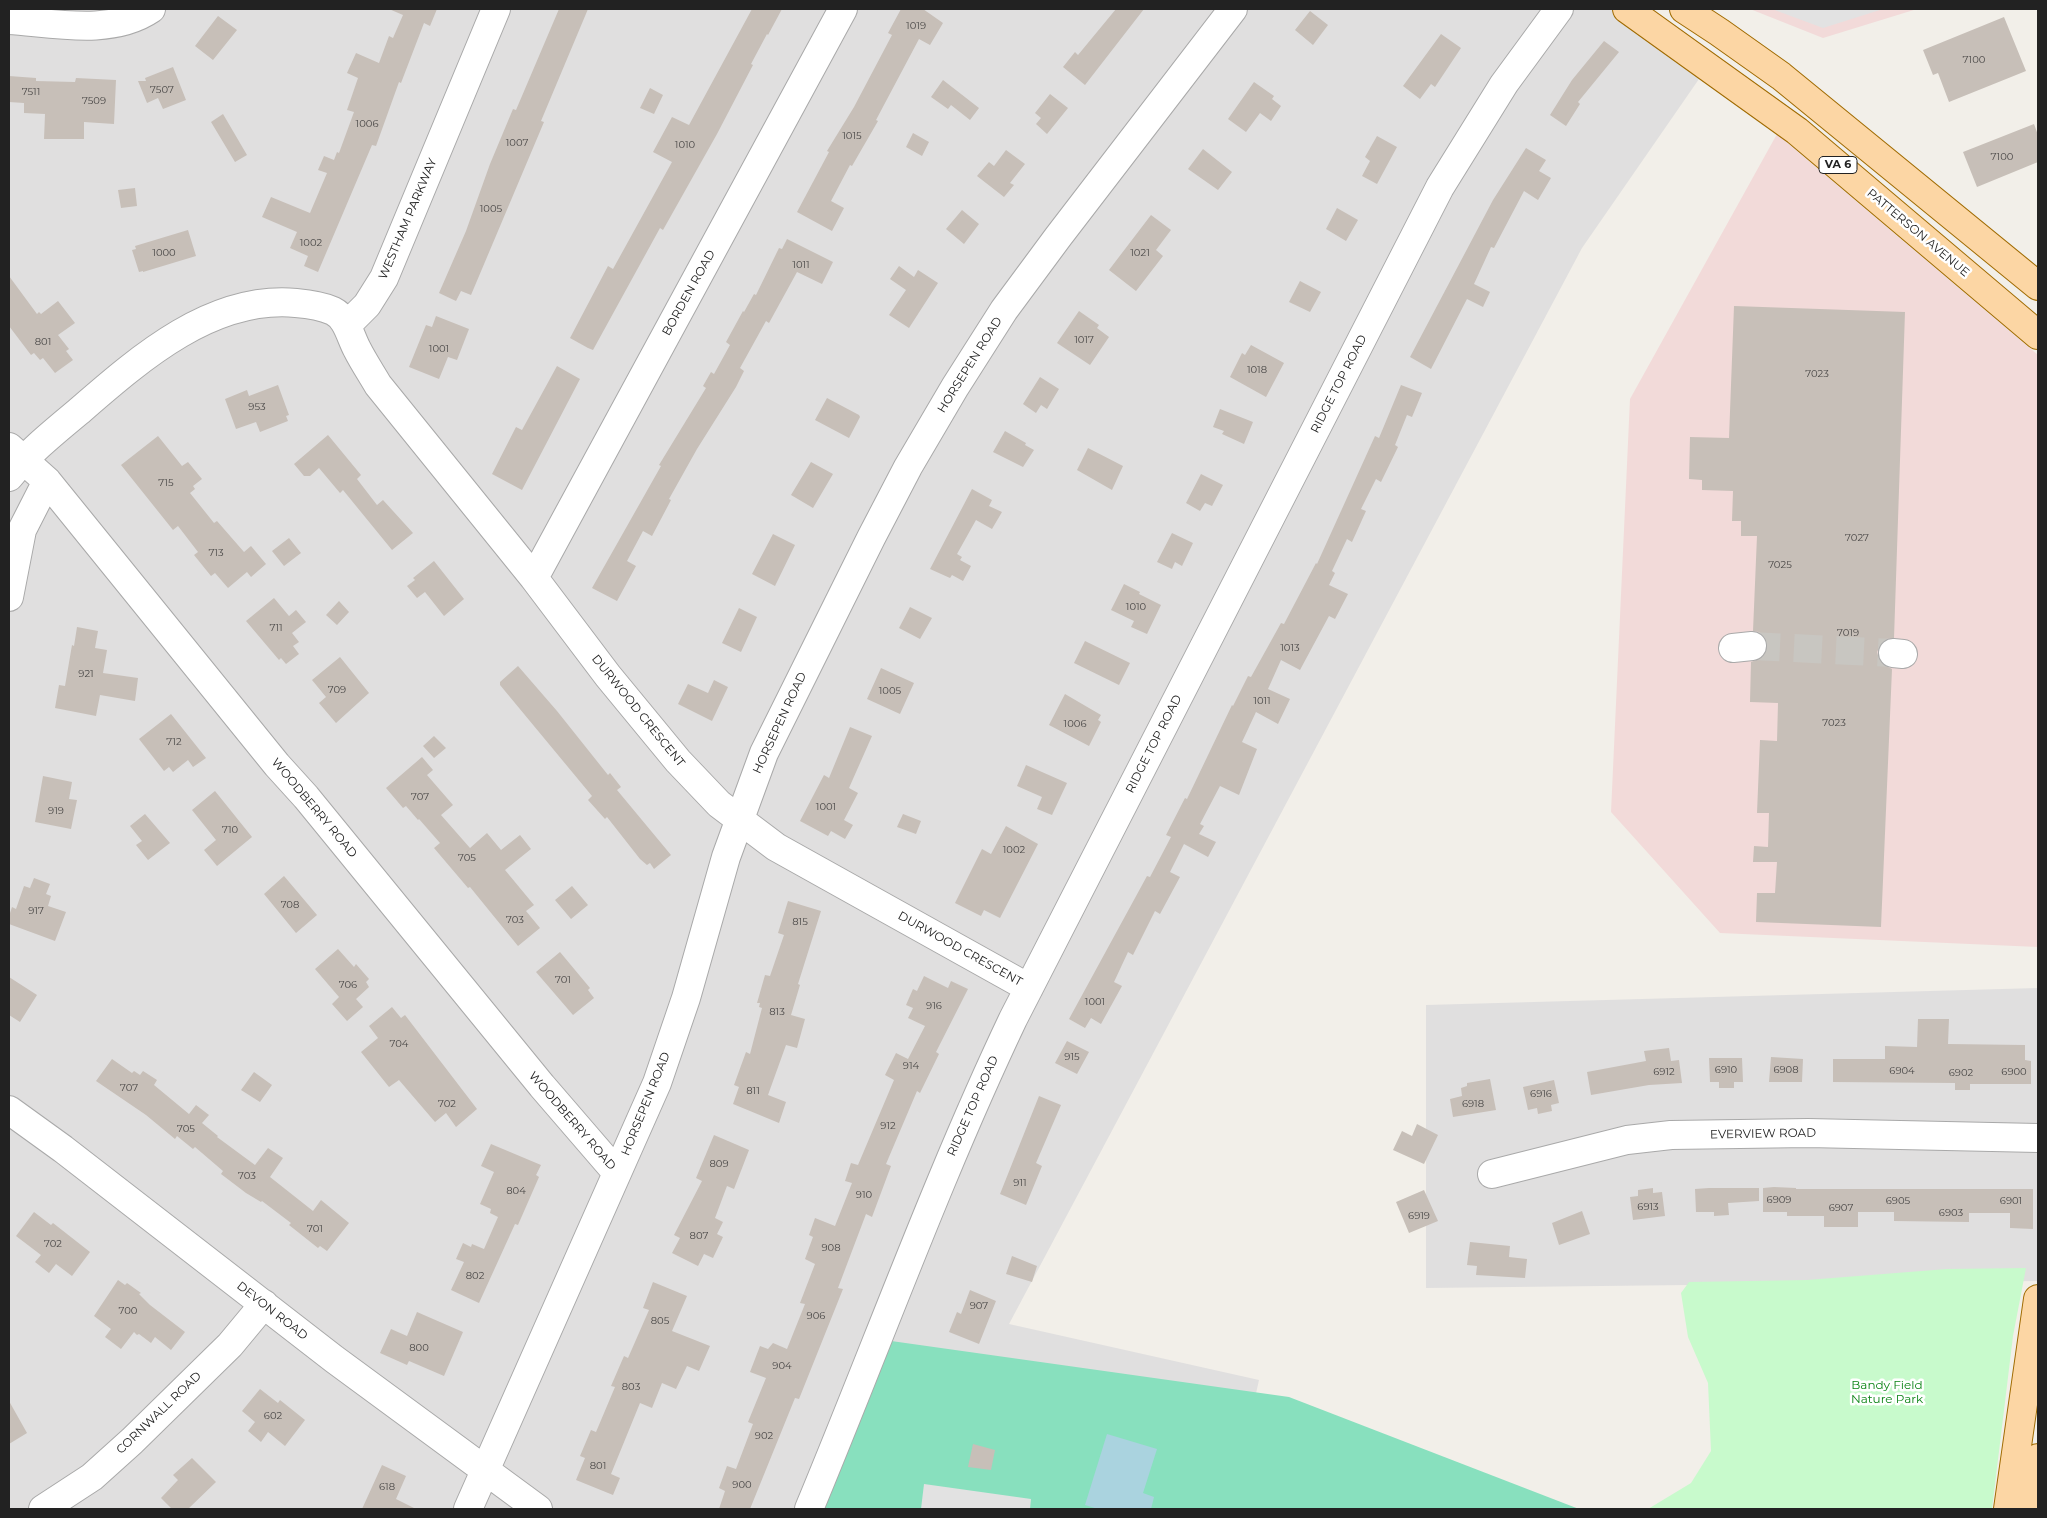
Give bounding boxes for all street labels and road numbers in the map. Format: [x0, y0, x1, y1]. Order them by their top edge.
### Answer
street label: WESTHAM PARKWAY [376, 156, 440, 282]
road number: VA 6 [1819, 156, 1857, 174]
street label: PATTERSON AVENUE [1864, 186, 1972, 280]
street label: BORDEN ROAD [659, 248, 719, 338]
street label: HORSEPEN ROAD [935, 314, 1005, 416]
street label: RIDGE TOP ROAD [1308, 332, 1370, 436]
street label: DURWOOD CRESCENT [588, 652, 688, 770]
street label: HORSEPEN ROAD [750, 670, 810, 776]
street label: RIDGE TOP ROAD [1123, 692, 1185, 796]
street label: WOODBERRY ROAD [268, 755, 360, 861]
street label: DURWOOD CRESCENT [895, 909, 1025, 989]
street label: HORSEPEN ROAD [619, 1050, 673, 1158]
street label: RIDGE TOP ROAD [944, 1054, 1002, 1158]
street label: WOODBERRY ROAD [525, 1069, 619, 1173]
street label: EVERVIEW ROAD [1710, 1126, 1816, 1142]
street label: DEVON ROAD [234, 1279, 310, 1343]
street label: CORNWALL ROAD [114, 1369, 204, 1457]

